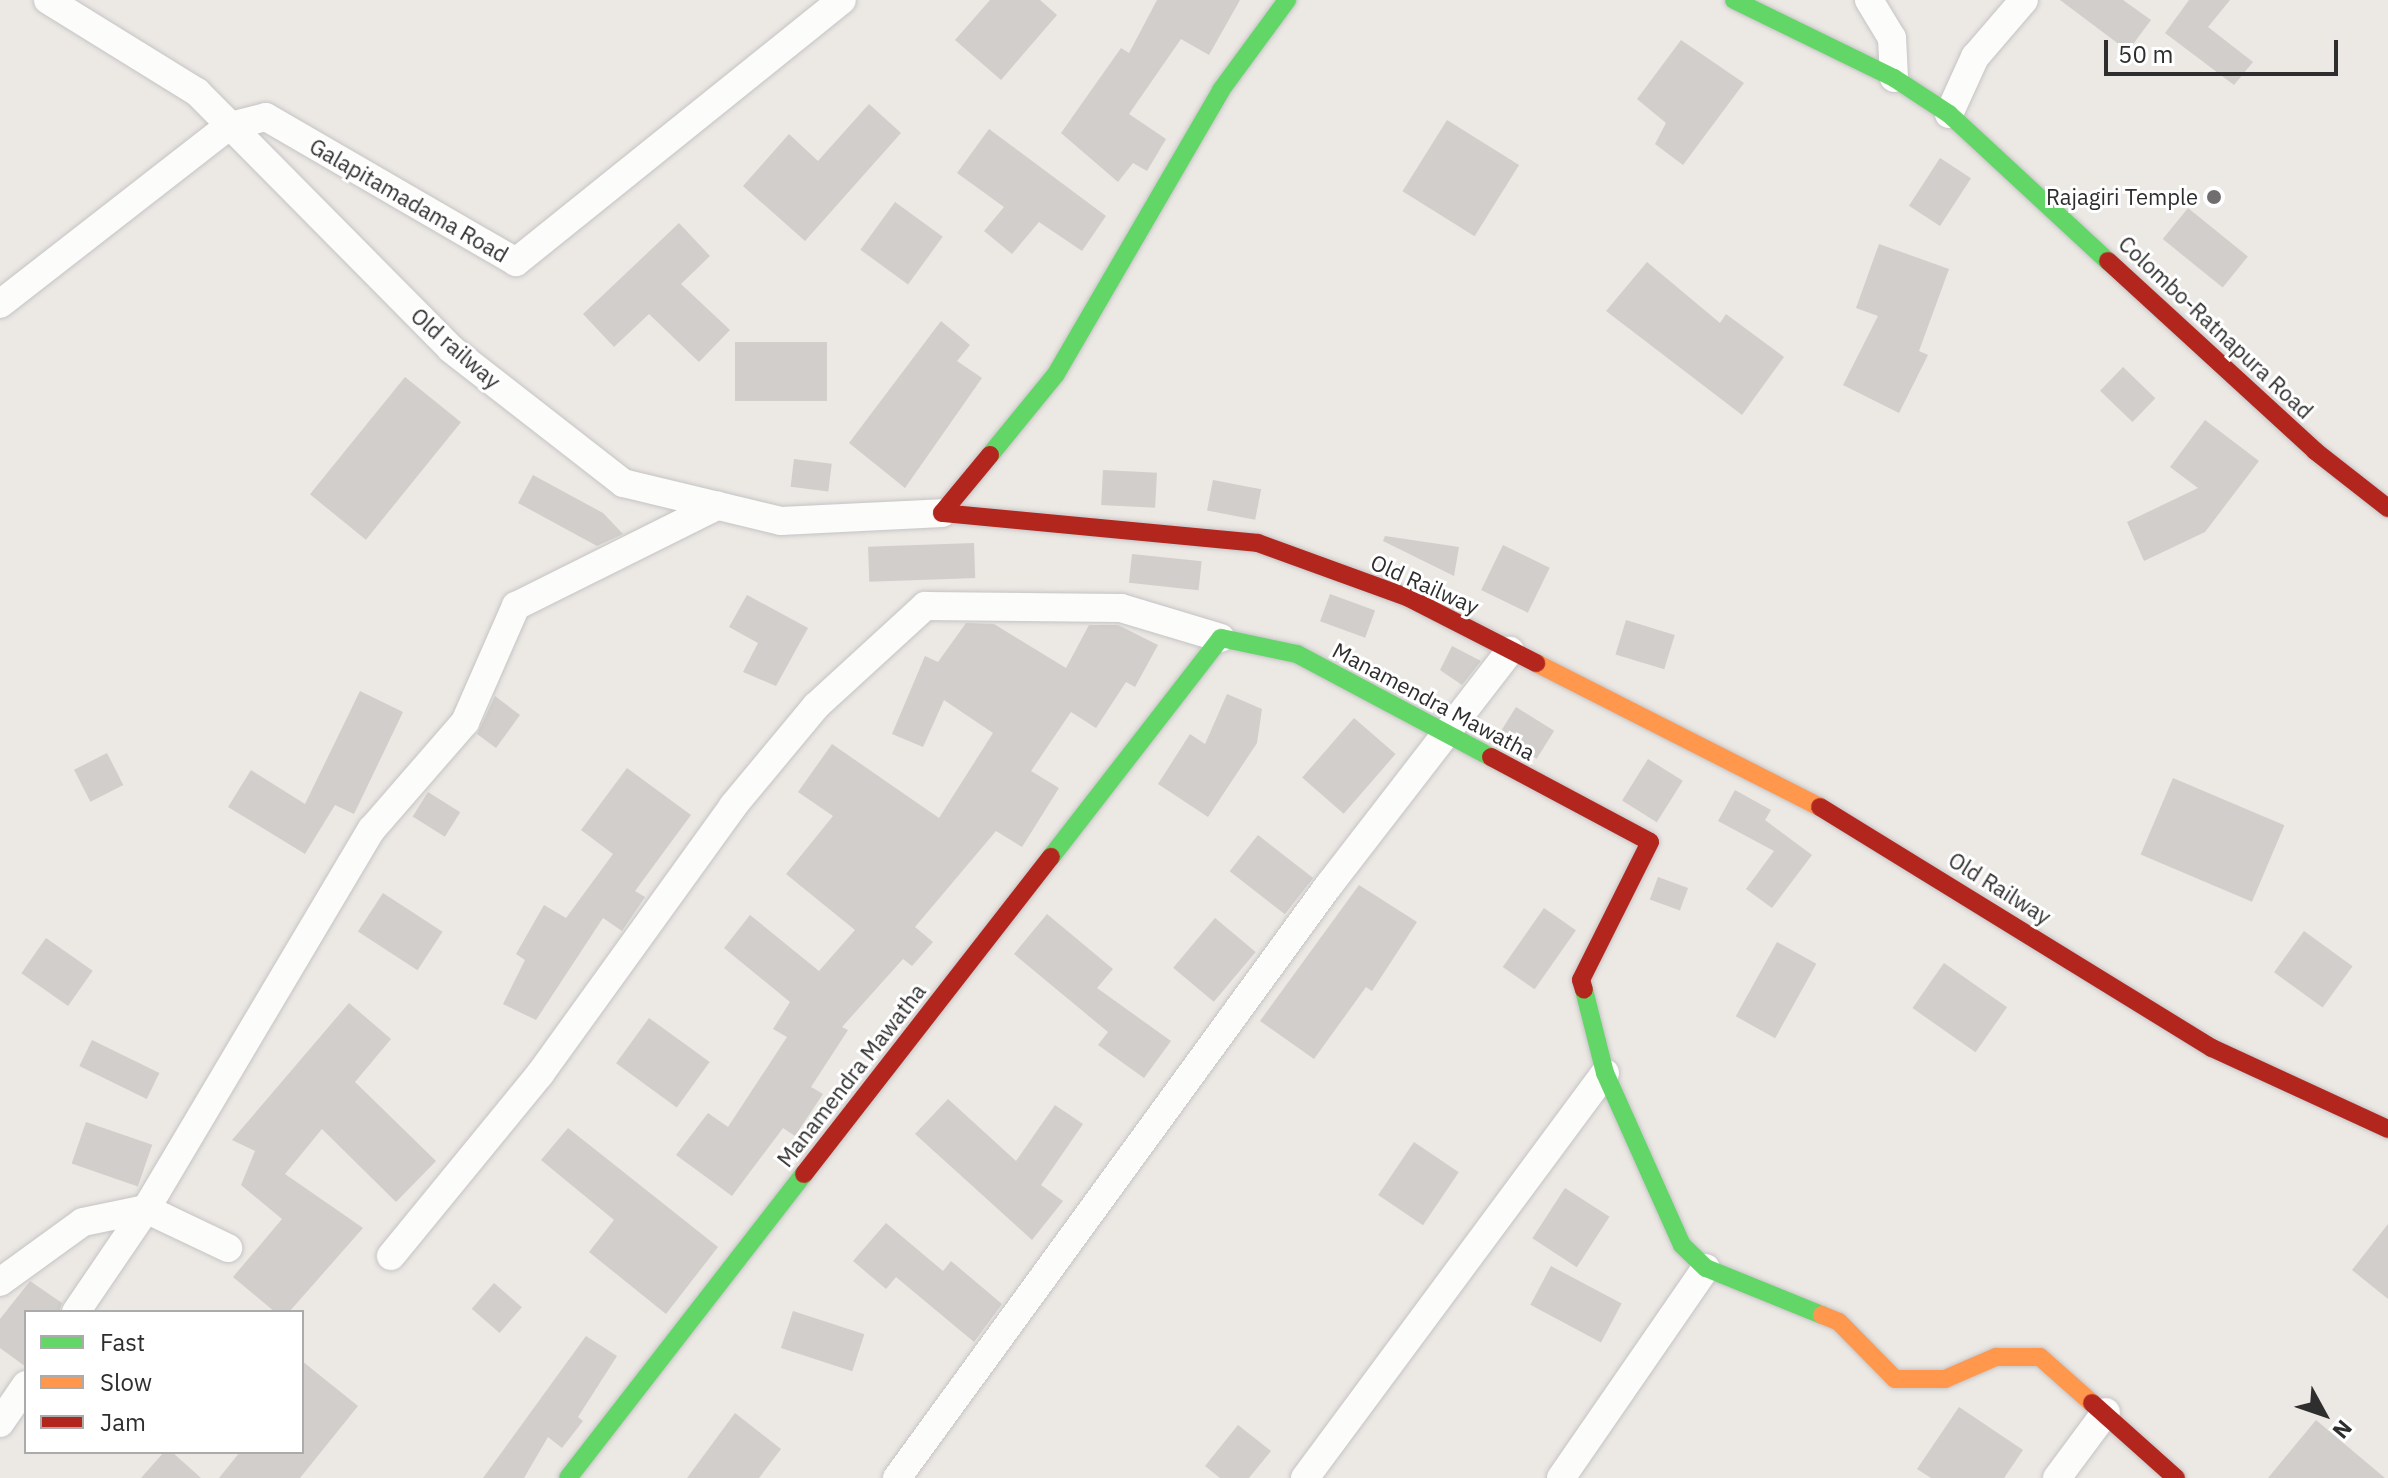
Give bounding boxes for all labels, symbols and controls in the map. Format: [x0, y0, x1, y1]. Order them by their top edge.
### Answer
scale bar [2108, 24, 2342, 74]
text: 50 m [2118, 38, 2173, 70]
street label: Galapitamadama Road [305, 132, 513, 268]
place label: Rajagiri Temple [2046, 184, 2198, 210]
marker: Rajagiri Temple [2205, 188, 2223, 206]
street label: Colombo-Ratnapura Road [2113, 230, 2319, 424]
street label: Old railway [406, 302, 506, 394]
street label: Old Railway [1367, 548, 1483, 620]
street label: Manamendra Mawatha [1328, 636, 1540, 766]
street label: Old Railway [1944, 846, 2056, 930]
street label: Manamendra Mawatha [771, 978, 931, 1172]
legend [24, 1310, 304, 1454]
text: Fast [100, 1326, 145, 1358]
text: Slow [100, 1366, 152, 1398]
north arrow [2284, 1374, 2364, 1454]
text: Jam [100, 1406, 146, 1438]
text: N [2327, 1414, 2359, 1445]

